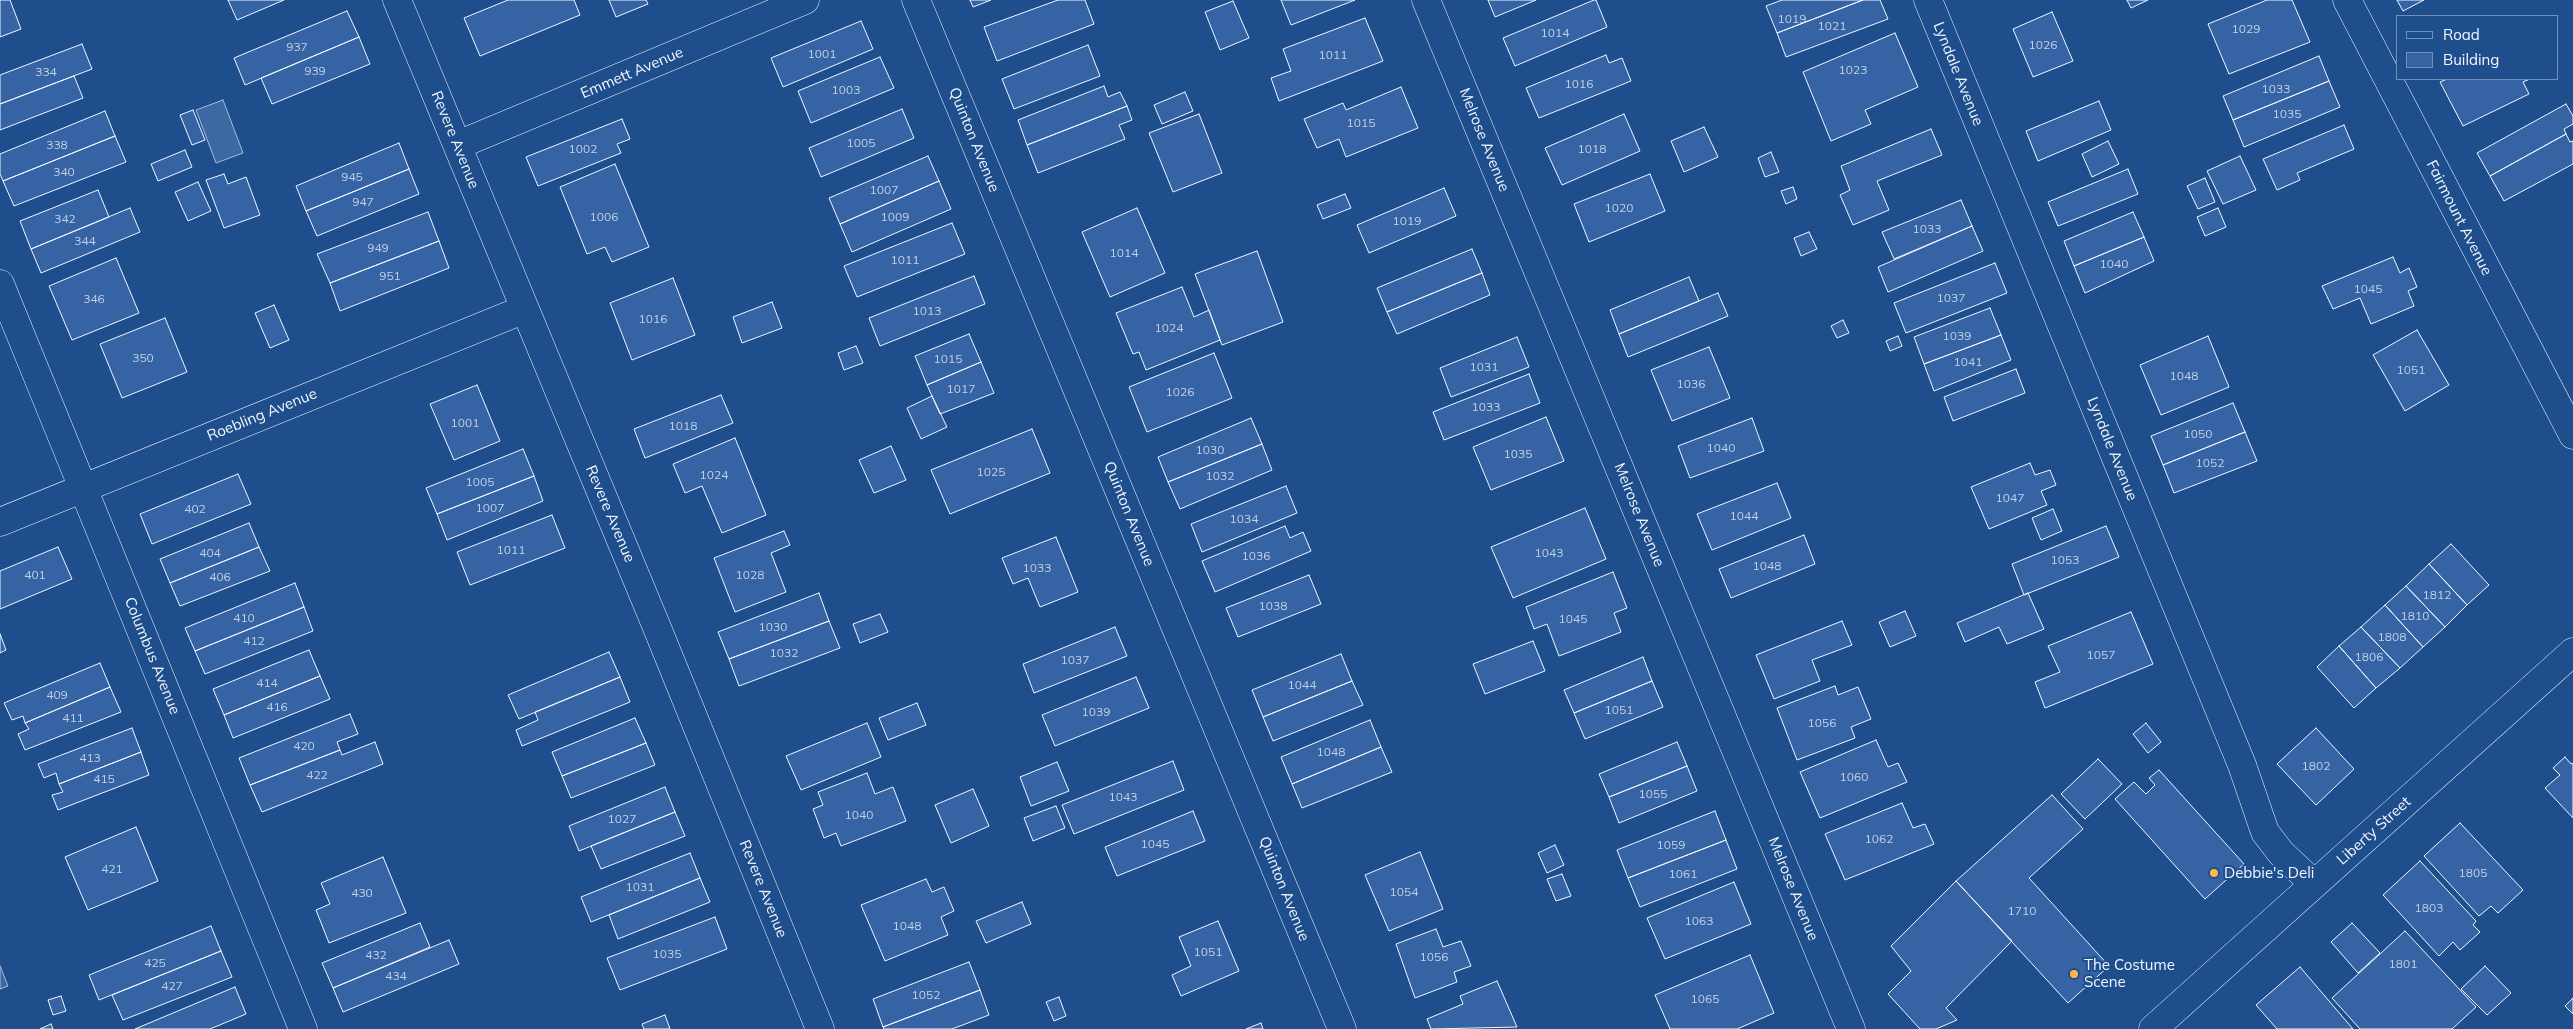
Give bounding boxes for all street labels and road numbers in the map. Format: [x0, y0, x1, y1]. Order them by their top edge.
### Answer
street label: Lyndale Avenue [1929, 20, 1987, 128]
street label: Emmett Avenue [578, 43, 686, 103]
street label: Quinton Avenue [945, 85, 1003, 195]
street label: Melrose Avenue [1455, 86, 1513, 194]
street label: Revere Avenue [427, 88, 483, 192]
street label: Fairmount Avenue [2422, 157, 2496, 279]
street label: Roebling Avenue [204, 385, 320, 445]
street label: Lyndale Avenue [2083, 395, 2141, 503]
street label: Quinton Avenue [1100, 459, 1158, 569]
street label: Melrose Avenue [1610, 461, 1668, 569]
street label: Revere Avenue [581, 463, 639, 565]
street label: Columbus Avenue [120, 595, 184, 717]
street label: Liberty Street [2333, 793, 2415, 869]
street label: Quinton Avenue [1255, 834, 1313, 944]
street label: Melrose Avenue [1764, 835, 1822, 943]
street label: Revere Avenue [735, 837, 791, 941]

